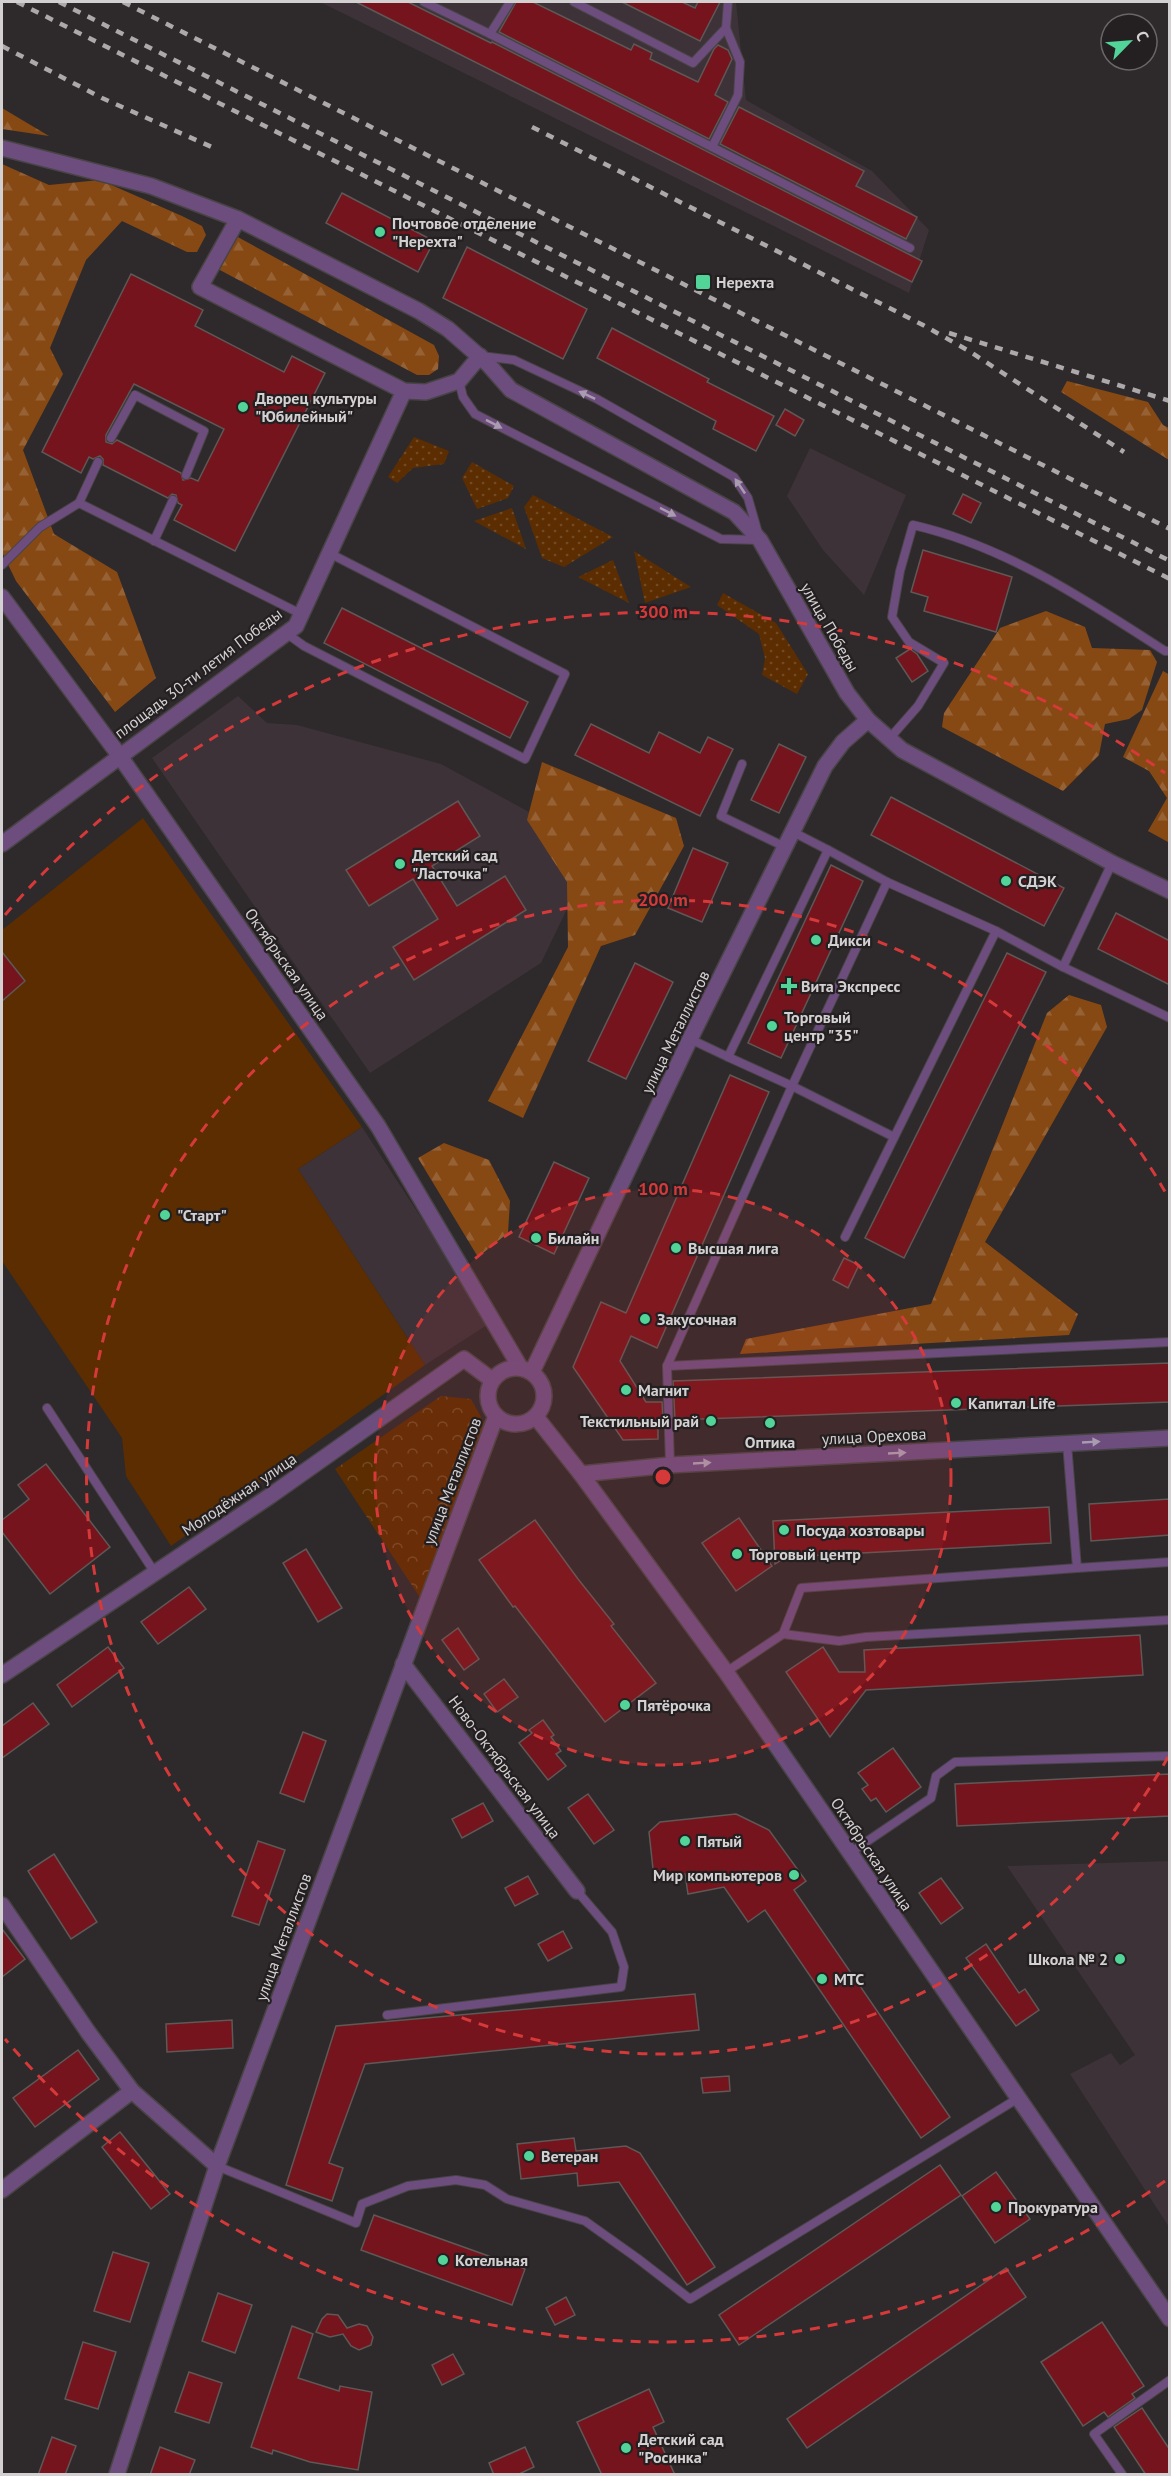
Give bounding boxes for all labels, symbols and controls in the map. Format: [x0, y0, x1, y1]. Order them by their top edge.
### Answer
north arrow [1099, 12, 1159, 72]
text: С [1132, 27, 1154, 44]
place label: Почтовое отделение "Нерехта" [392, 213, 536, 251]
marker: Почтовое отделение "Нерехта" [373, 225, 387, 239]
place label: Нерехта [716, 272, 774, 292]
marker: Нерехта [694, 273, 712, 291]
place label: Дворец культуры "Юбилейный" [255, 388, 377, 426]
one-way arrow [579, 390, 596, 399]
marker: Дворец культуры "Юбилейный" [236, 400, 250, 414]
one-way arrow [485, 418, 503, 428]
one-way arrow [734, 478, 746, 494]
one-way arrow [659, 506, 677, 516]
street label: улица Победы [796, 579, 864, 675]
text: 300 m [638, 600, 688, 623]
street label: площадь 30-ти летия Победы [110, 603, 286, 743]
place label: Детский сад "Ласточка" [412, 845, 498, 883]
marker: Детский сад "Ласточка" [393, 857, 407, 871]
place label: СДЭК [1018, 871, 1057, 891]
marker: СДЭК [999, 874, 1013, 888]
text: 200 m [638, 888, 688, 911]
street label: Октябрьская улица [241, 904, 333, 1024]
place label: Дикси [828, 930, 871, 950]
marker: Дикси [809, 933, 823, 947]
street label: улица Металлистов [637, 967, 713, 1097]
place label: Вита Экспресс [801, 976, 900, 996]
marker: Вита Экспресс [782, 979, 796, 993]
place label: Торговый центр "35" [784, 1007, 859, 1045]
marker: Торговый центр "35" [765, 1019, 779, 1033]
text: 100 m [638, 1177, 688, 1200]
place label: "Старт" [177, 1205, 227, 1225]
marker: "Старт" [158, 1208, 172, 1222]
place label: Билайн [548, 1228, 599, 1248]
marker: Билайн [529, 1231, 543, 1245]
place label: Высшая лига [688, 1238, 779, 1258]
marker: Высшая лига [669, 1241, 683, 1255]
place label: Закусочная [657, 1309, 736, 1329]
marker: Закусочная [638, 1312, 652, 1326]
place label: Магнит [638, 1380, 689, 1400]
marker: Магнит [619, 1383, 633, 1397]
place label: Капитал Life [968, 1393, 1056, 1413]
marker: Капитал Life [949, 1396, 963, 1410]
place label: Текстильный рай [580, 1411, 699, 1431]
marker: Текстильный рай [704, 1414, 718, 1428]
street label: улица Металлистов [419, 1415, 485, 1547]
marker: Оптика [763, 1416, 777, 1430]
street label: улица Орехова [821, 1423, 927, 1449]
place label: Оптика [745, 1432, 795, 1452]
one-way arrow [1082, 1437, 1101, 1447]
street label: Молодёжная улица [178, 1448, 300, 1540]
one-way arrow [887, 1448, 906, 1457]
one-way arrow [692, 1459, 711, 1468]
centre of rings [653, 1467, 673, 1487]
place label: Посуда хозтовары [796, 1520, 925, 1540]
marker: Посуда хозтовары [777, 1523, 791, 1537]
place label: Торговый центр [749, 1544, 861, 1564]
marker: Торговый центр [730, 1547, 744, 1561]
street label: Ново-Октябрьская улица [445, 1691, 565, 1843]
place label: Пятёрочка [637, 1695, 711, 1715]
marker: Пятёрочка [618, 1698, 632, 1712]
street label: Октябрьская улица [827, 1794, 917, 1914]
place label: Пятый [697, 1831, 742, 1851]
marker: Пятый [678, 1834, 692, 1848]
place label: Мир компьютеров [653, 1865, 782, 1885]
marker: Мир компьютеров [787, 1868, 801, 1882]
street label: улица Металлистов [251, 1870, 315, 2004]
place label: Школа № 2 [1028, 1949, 1108, 1969]
marker: Школа № 2 [1113, 1952, 1127, 1966]
place label: МТС [834, 1969, 864, 1989]
marker: МТС [815, 1972, 829, 1986]
place label: Ветеран [541, 2146, 598, 2166]
marker: Ветеран [522, 2149, 536, 2163]
place label: Прокуратура [1008, 2197, 1098, 2217]
marker: Прокуратура [989, 2200, 1003, 2214]
place label: Котельная [455, 2250, 528, 2270]
marker: Котельная [436, 2253, 450, 2267]
place label: Детский сад "Росинка" [638, 2429, 724, 2467]
marker: Детский сад "Росинка" [619, 2441, 633, 2455]

